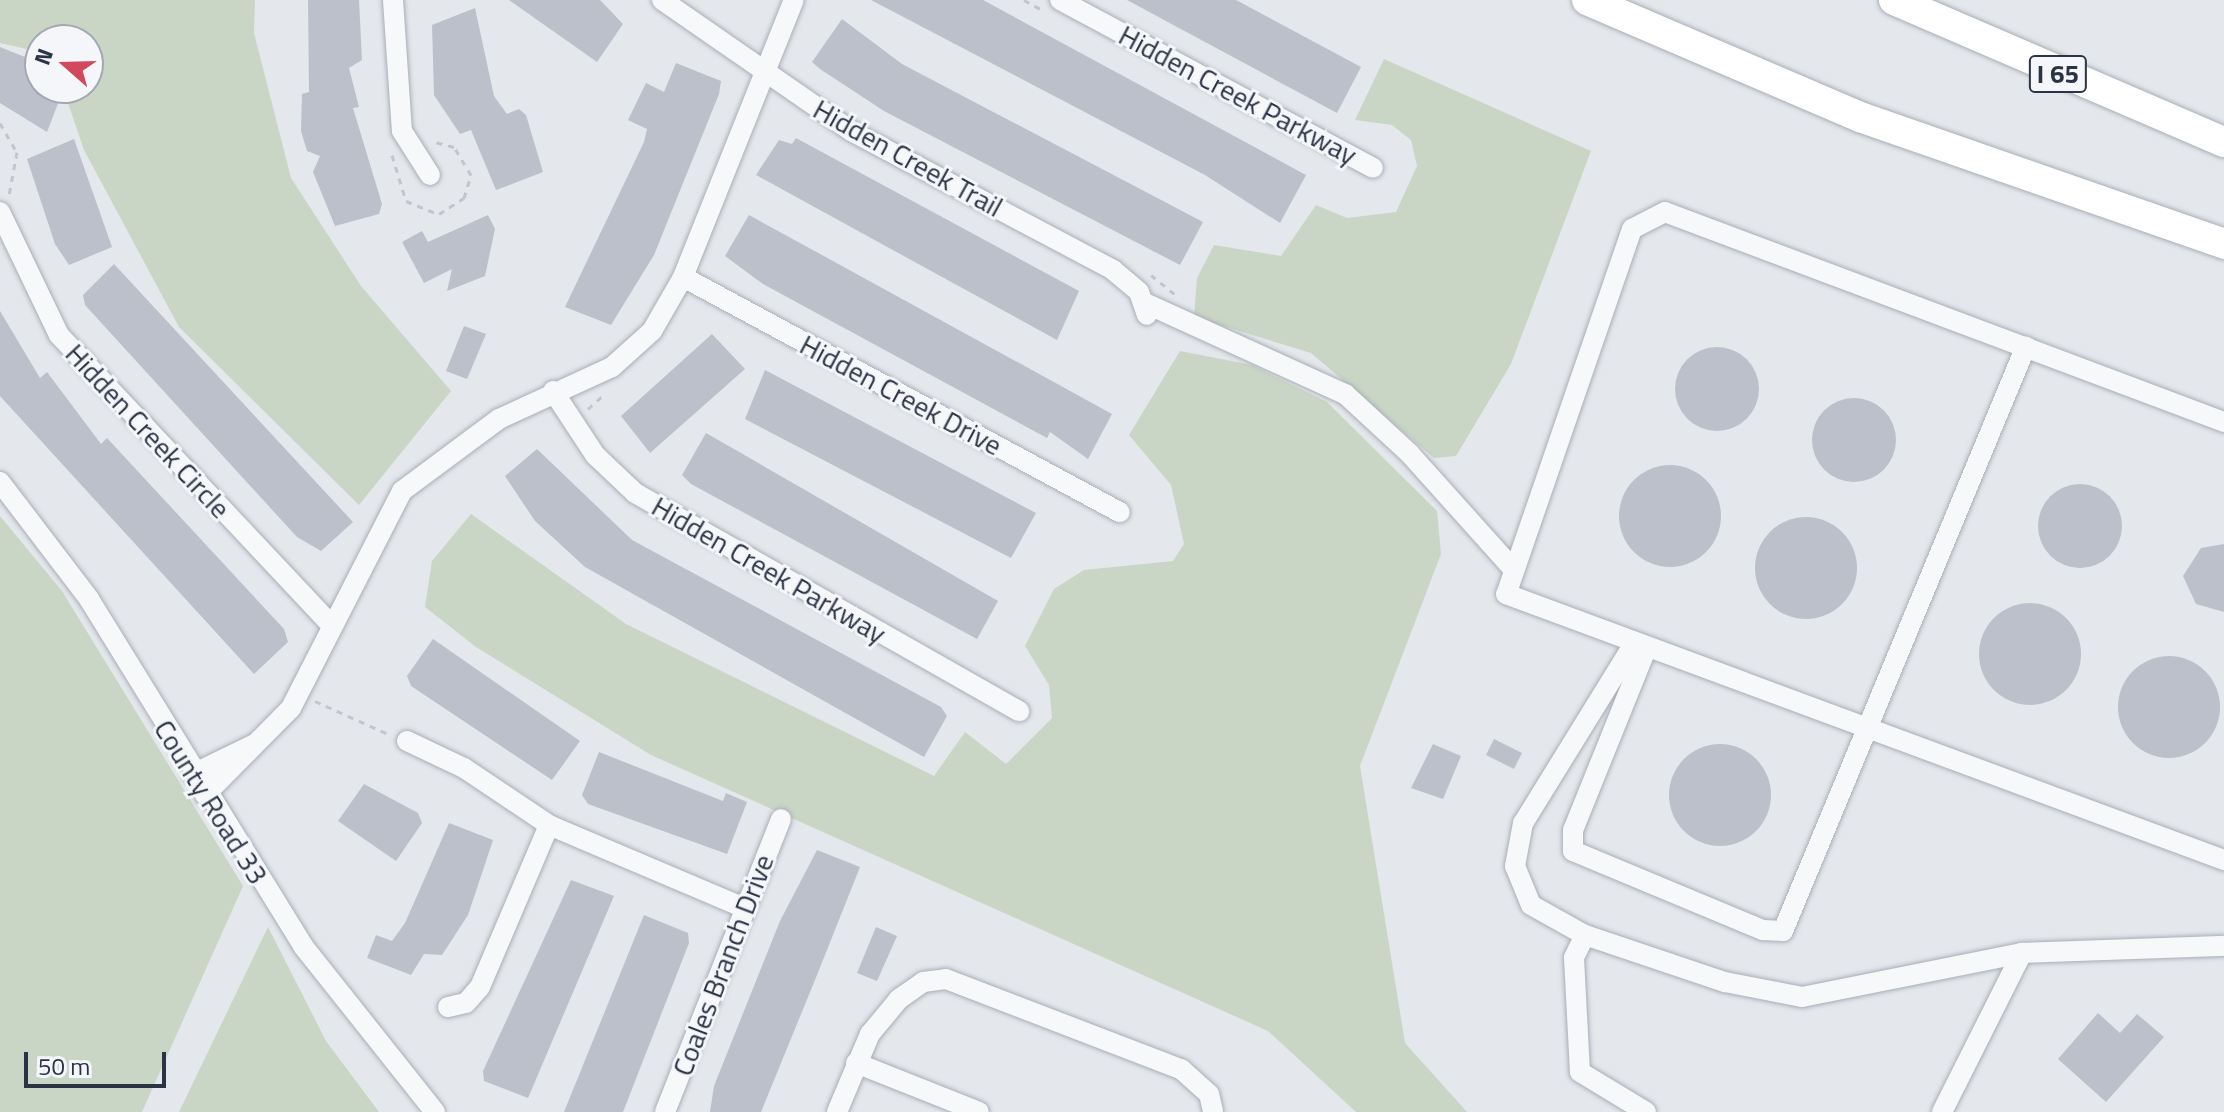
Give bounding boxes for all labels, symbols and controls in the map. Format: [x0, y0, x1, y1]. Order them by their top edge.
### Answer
street label: Hidden Creek Parkway [1113, 18, 1363, 172]
north arrow [24, 24, 104, 104]
text: N [25, 43, 62, 69]
road number: I 65 [2028, 52, 2088, 96]
street label: Hidden Creek Trail [808, 92, 1008, 224]
street label: Hidden Creek Drive [794, 328, 1008, 462]
street label: Hidden Creek Circle [59, 337, 237, 525]
street label: Hidden Creek Parkway [646, 489, 892, 651]
street label: County Road 33 [147, 714, 275, 890]
street label: Coales Branch Drive [665, 850, 781, 1080]
scale bar [28, 1036, 170, 1086]
text: 50 m [38, 1048, 90, 1084]

